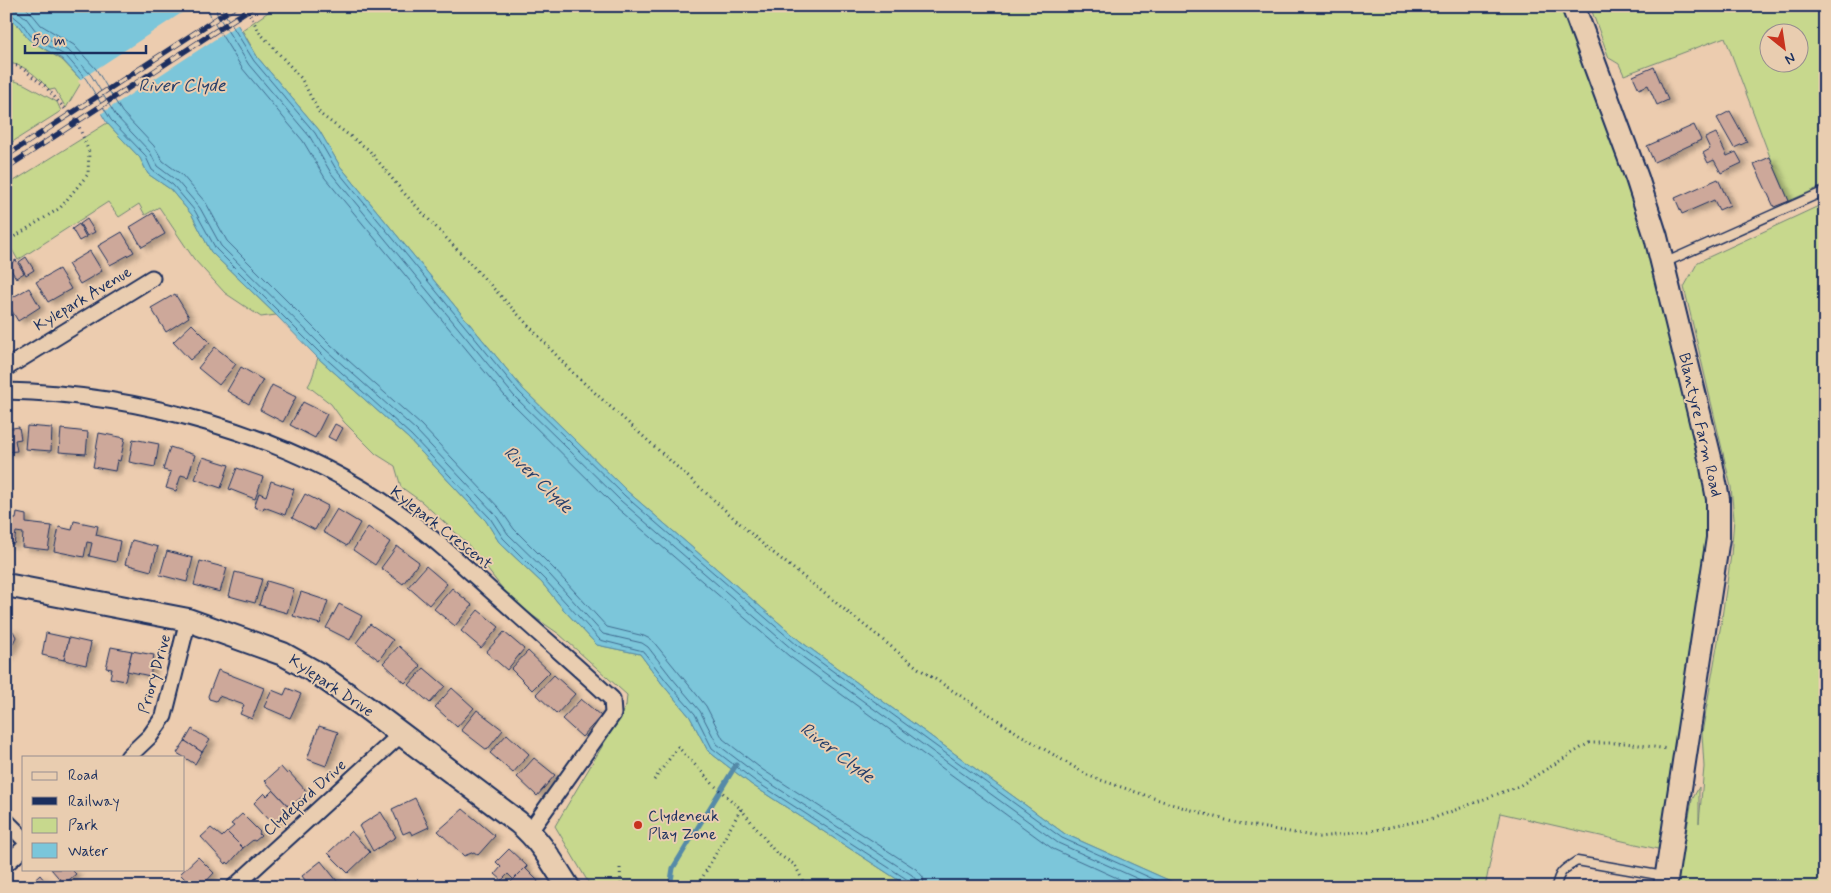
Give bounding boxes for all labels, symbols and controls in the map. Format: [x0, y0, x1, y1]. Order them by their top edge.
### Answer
scale bar [25, 22, 146, 54]
north arrow [1758, 22, 1808, 72]
text: 50 m [32, 31, 66, 51]
text: N [1781, 48, 1799, 69]
water label: River Clyde [138, 74, 227, 98]
street label: Kylepark Avenue [30, 261, 136, 336]
street label: Blantyre Farm Road [1673, 351, 1727, 499]
water label: River Clyde [498, 441, 579, 520]
street label: Kylepark Crescent [386, 481, 497, 575]
street label: Priory Drive [134, 632, 176, 716]
street label: Kylepark Drive [284, 650, 378, 722]
water label: River Clyde [795, 717, 880, 790]
street label: Clydeford Drive [259, 755, 352, 842]
legend [22, 756, 185, 870]
text: Road [68, 766, 98, 786]
text: Railway [68, 792, 120, 812]
place label: Clydeneuk Play Zone [648, 806, 719, 845]
text: Park [68, 816, 98, 836]
marker: Clydeneuk Play Zone [632, 819, 644, 831]
text: Water [68, 842, 108, 862]

